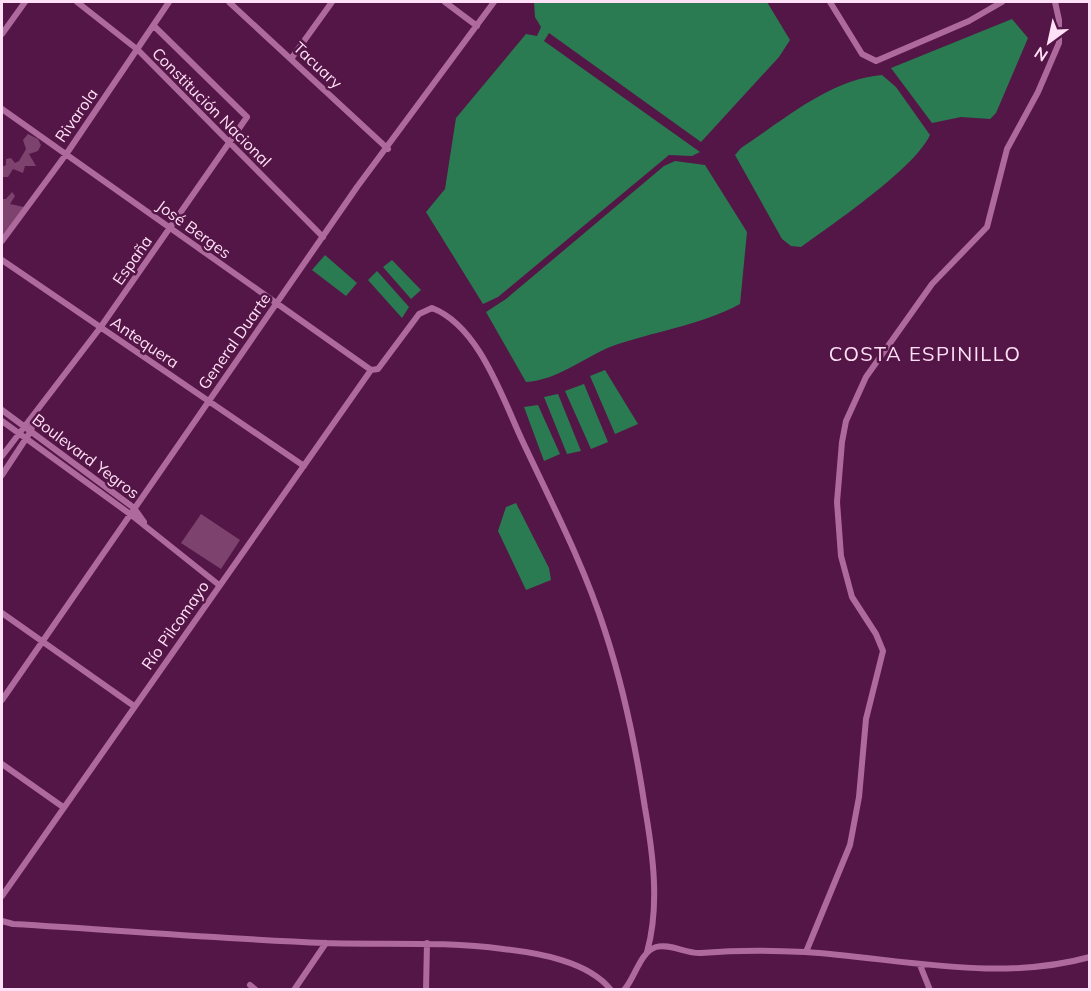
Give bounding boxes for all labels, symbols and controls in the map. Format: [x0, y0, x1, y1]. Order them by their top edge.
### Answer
north arrow [1019, 12, 1079, 72]
street label: Tacuary [289, 37, 347, 93]
street label: Constitución Nacional [148, 43, 276, 171]
text: N [1030, 43, 1051, 66]
street label: Rivarola [50, 84, 102, 146]
street label: José Berges [153, 195, 235, 263]
street label: España [108, 232, 156, 288]
street label: General Duarte [193, 289, 275, 393]
street label: Antequera [107, 312, 183, 372]
district label: COSTA ESPINILLO [829, 341, 1021, 366]
street label: Boulevard Yegros [29, 409, 143, 503]
street label: Río Pilcomayo [137, 577, 213, 673]

